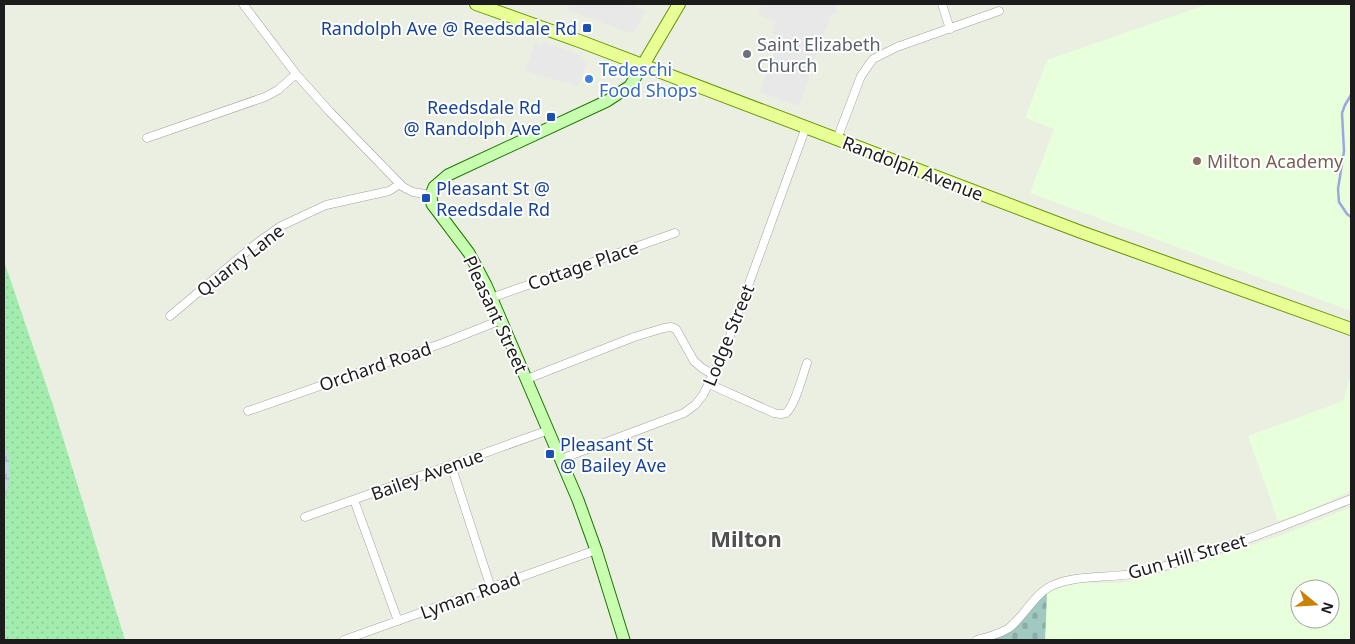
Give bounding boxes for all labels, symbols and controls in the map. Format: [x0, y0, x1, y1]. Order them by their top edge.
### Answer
place label: Randolph Ave @ Reedsdale Rd [321, 16, 577, 40]
marker: Randolph Ave @ Reedsdale Rd [581, 22, 593, 34]
place label: Saint Elizabeth Church [757, 32, 881, 77]
marker: Saint Elizabeth Church [741, 48, 753, 60]
place label: Tedeschi Food Shops [599, 57, 697, 102]
marker: Tedeschi Food Shops [583, 73, 595, 85]
place label: Reedsdale Rd @ Randolph Ave [403, 95, 541, 140]
marker: Reedsdale Rd @ Randolph Ave [545, 111, 557, 123]
street label: Randolph Avenue [839, 130, 987, 206]
place label: Milton Academy [1207, 149, 1344, 173]
marker: Milton Academy [1191, 155, 1203, 167]
place label: Pleasant St @ Reedsdale Rd [436, 176, 550, 221]
marker: Pleasant St @ Reedsdale Rd [420, 192, 432, 204]
street label: Quarry Lane [191, 218, 289, 302]
street label: Cottage Place [524, 235, 642, 295]
street label: Pleasant Street [458, 251, 534, 377]
street label: Lodge Street [697, 280, 759, 389]
street label: Orchard Road [316, 336, 434, 396]
place label: Pleasant St @ Bailey Ave [560, 432, 666, 477]
street label: Bailey Avenue [367, 443, 487, 505]
marker: Pleasant St @ Bailey Ave [544, 448, 556, 460]
district label: Milton [710, 523, 782, 553]
street label: Gun Hill Street [1125, 527, 1250, 584]
street label: Lyman Road [417, 566, 523, 624]
north arrow [1290, 579, 1340, 629]
text: N [1317, 600, 1339, 617]

